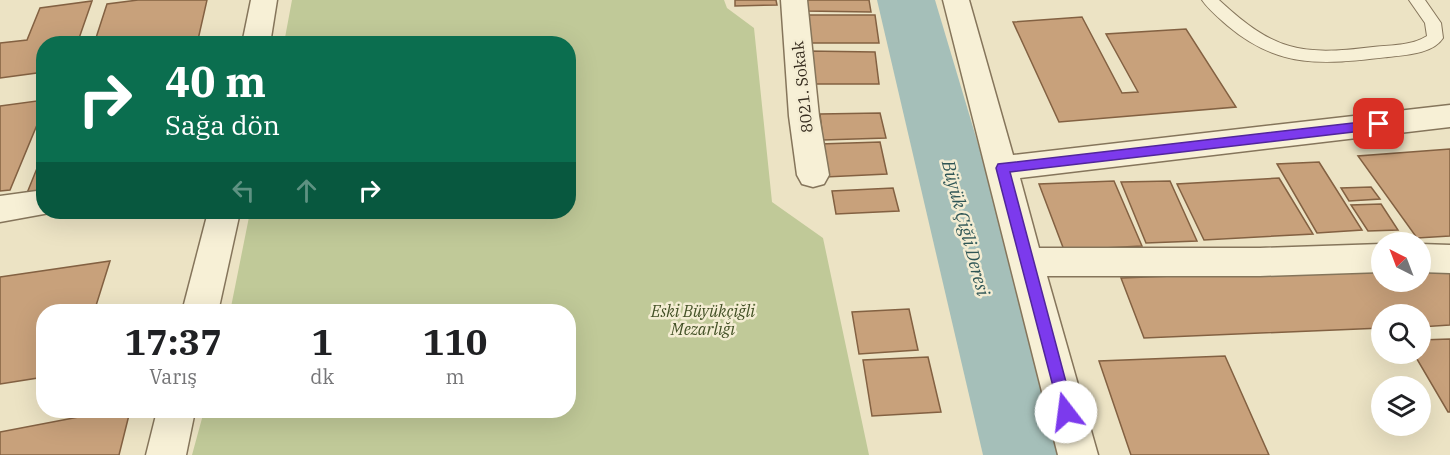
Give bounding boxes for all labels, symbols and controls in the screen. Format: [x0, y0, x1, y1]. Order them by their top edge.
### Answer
street label: 8021. Sokak [787, 39, 817, 134]
text: 40 m [165, 54, 266, 109]
icon: right [66, 60, 144, 138]
pin [1353, 98, 1404, 149]
text: Sağa dön [165, 107, 280, 142]
icon: arrive [1362, 107, 1395, 140]
water label: Büyük Çiğli Deresi [937, 157, 995, 299]
icon: left [227, 174, 260, 207]
icon: ahead [290, 174, 323, 207]
icon: right [353, 174, 386, 207]
north arrow [1371, 232, 1431, 292]
map controls [1371, 232, 1431, 436]
park label: Eski Büyükçiğli Mezarlığı [650, 301, 755, 339]
button: search [1371, 304, 1431, 364]
text: 17:37 [125, 318, 222, 365]
text: 1 [311, 318, 333, 365]
text: 110 [423, 318, 487, 365]
text: Varış [149, 363, 197, 390]
text: dk [310, 363, 334, 390]
text: m [446, 363, 465, 390]
button: layers [1371, 376, 1431, 436]
position arrow [1034, 380, 1098, 444]

